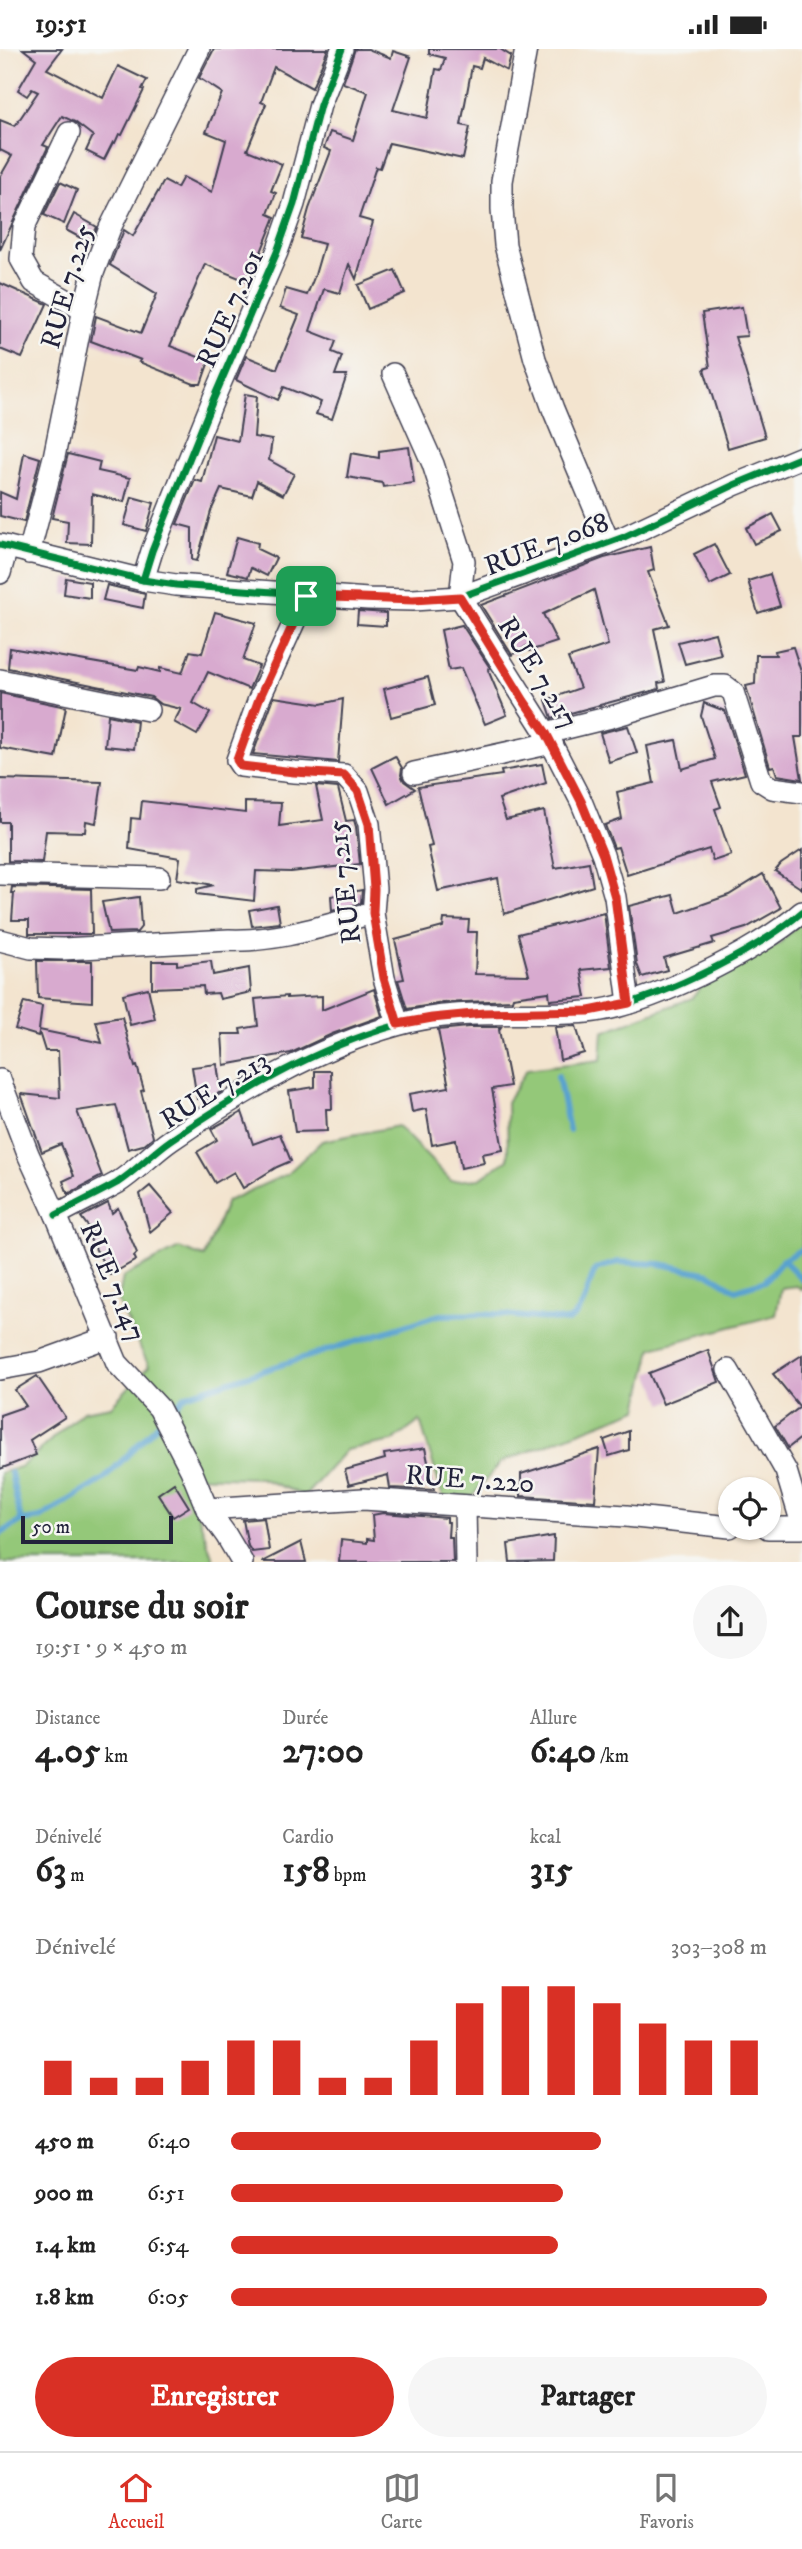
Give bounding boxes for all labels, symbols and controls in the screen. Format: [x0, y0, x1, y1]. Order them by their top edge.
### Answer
text: 19:51 [35, 8, 87, 41]
street label: RUE 7.225 [33, 220, 102, 353]
street label: RUE 7.201 [189, 244, 272, 373]
street label: RUE 7.068 [479, 505, 614, 584]
pin [276, 566, 336, 626]
icon: arrive [287, 577, 325, 615]
street label: RUE 7.217 [490, 610, 586, 735]
street label: RUE 7.215 [320, 818, 369, 946]
street label: RUE 7.213 [154, 1043, 276, 1137]
street label: RUE 7.147 [72, 1216, 154, 1347]
street label: RUE 7.220 [404, 1458, 536, 1501]
map controls [718, 1477, 781, 1540]
button: locate [718, 1477, 781, 1540]
scale bar [21, 1513, 173, 1545]
text: 50 m [32, 1516, 70, 1539]
text: Course du soir [35, 1583, 248, 1631]
button: share [693, 1585, 767, 1659]
text: 19:51 · 9 × 450 m [35, 1633, 188, 1662]
text: Distance [35, 1707, 100, 1730]
text: Durée [282, 1707, 328, 1730]
text: Allure [530, 1707, 577, 1730]
text: 4.05 [35, 1730, 101, 1774]
text: 27:00 [282, 1730, 364, 1774]
text: 6:40 [530, 1730, 596, 1774]
text: km [101, 1745, 128, 1768]
text: /km [596, 1745, 629, 1768]
text: Dénivelé [35, 1826, 102, 1849]
text: Cardio [282, 1826, 334, 1849]
text: kcal [530, 1826, 561, 1849]
text: 63 [35, 1849, 66, 1893]
text: 158 [282, 1849, 330, 1893]
text: 315 [530, 1849, 573, 1893]
text: m [66, 1864, 85, 1887]
text: bpm [330, 1864, 367, 1887]
text: Dénivelé [35, 1933, 116, 1962]
text: 303–308 m [671, 1933, 767, 1962]
text: 450 m [35, 2127, 94, 2156]
text: 6:40 [147, 2127, 191, 2156]
text: 900 m [35, 2179, 93, 2208]
text: 6:51 [147, 2179, 185, 2208]
text: 1.4 km [35, 2231, 96, 2260]
text: 6:54 [147, 2231, 188, 2260]
text: 1.8 km [35, 2283, 94, 2312]
text: 6:05 [147, 2283, 189, 2312]
button: Enregistrer [35, 2357, 394, 2437]
button: Partager [408, 2357, 767, 2437]
tab: Accueil [108, 2469, 164, 2534]
tab: Carte [381, 2469, 422, 2534]
tab: Favoris [639, 2469, 694, 2534]

